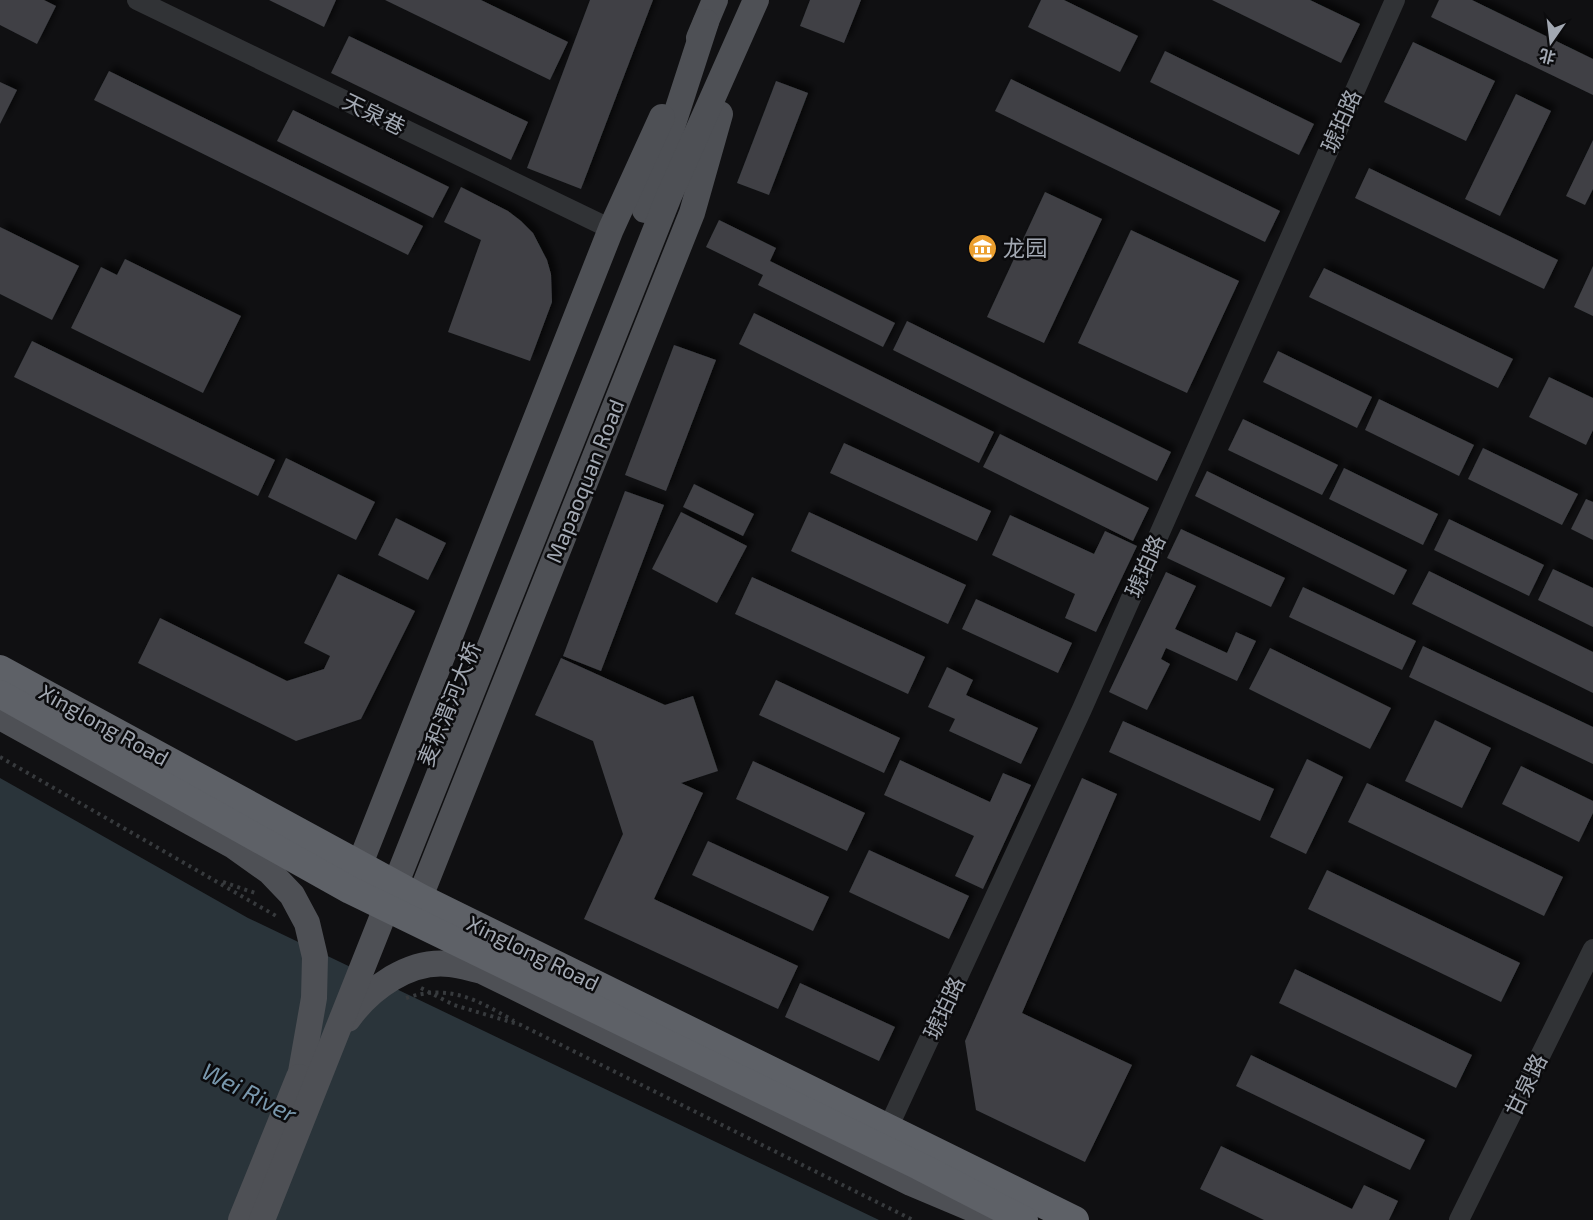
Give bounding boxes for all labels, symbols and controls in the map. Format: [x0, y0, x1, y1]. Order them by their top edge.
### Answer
north arrow [1521, 12, 1581, 72]
text: 北 [1537, 46, 1557, 68]
street label: 琥珀路 [1315, 85, 1365, 156]
street label: 天泉巷 [339, 87, 410, 139]
museum icon: 龙园 [966, 232, 998, 264]
place label: 龙园 [1003, 234, 1047, 260]
street label: Mapaoquan Road [539, 395, 629, 566]
street label: 琥珀路 [1119, 530, 1169, 601]
street label: 麦积渭河大桥 [411, 638, 485, 770]
street label: Xinglong Road [35, 678, 174, 770]
street label: Xinglong Road [463, 909, 604, 995]
street label: 琥珀路 [917, 972, 969, 1043]
street label: 甘泉路 [1499, 1049, 1551, 1120]
water label: Wei River [198, 1056, 302, 1128]

